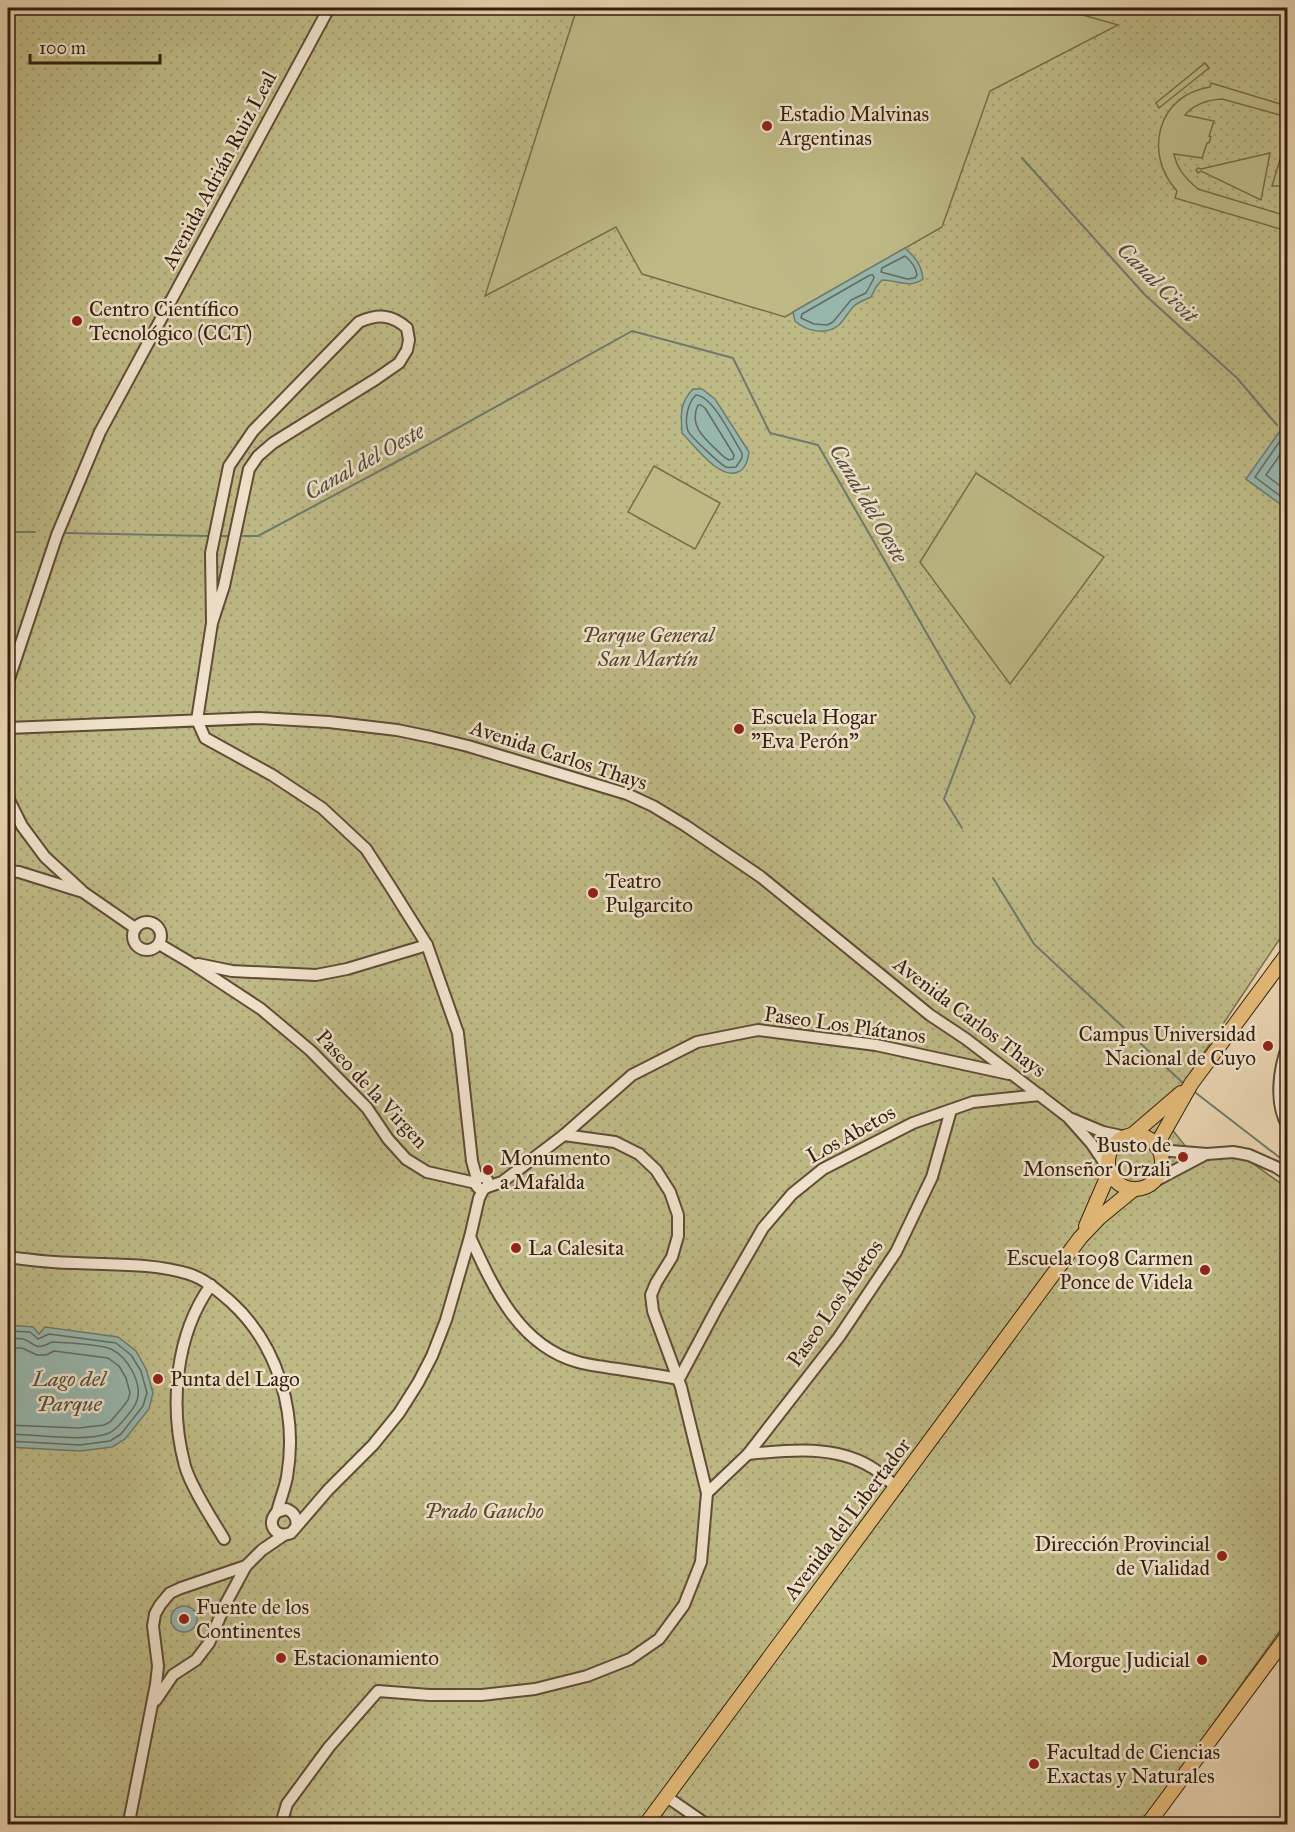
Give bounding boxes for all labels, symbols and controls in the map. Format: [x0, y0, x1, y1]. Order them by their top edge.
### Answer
scale bar [30, 27, 160, 65]
text: 100 m [39, 37, 86, 59]
street label: Avenida Adrián Ruiz Leal [155, 66, 282, 274]
place label: Estadio Malvinas Argentinas [778, 101, 929, 151]
marker: Estadio Malvinas Argentinas [760, 119, 774, 133]
water label: Canal Civit [1112, 236, 1205, 329]
place label: Centro Científico Tecnológico (CCT) [89, 296, 252, 346]
marker: Centro Científico Tecnológico (CCT) [70, 314, 84, 328]
water label: Canal del Oeste [300, 417, 430, 505]
water label: Canal del Oeste [824, 439, 914, 568]
park label: Parque General San Martín [582, 622, 716, 672]
place label: Escuela Hogar "Eva Perón" [751, 704, 877, 754]
street label: Avenida Carlos Thays [466, 714, 651, 796]
marker: Escuela Hogar "Eva Perón" [732, 722, 746, 736]
place label: Teatro Pulgarcito [605, 868, 693, 918]
marker: Teatro Pulgarcito [586, 886, 600, 900]
street label: Avenida Carlos Thays [888, 950, 1051, 1083]
street label: Paseo Los Plátanos [762, 1001, 928, 1049]
place label: Campus Universidad Nacional de Cuyo [1079, 1021, 1256, 1071]
street label: Paseo de la Virgen [310, 1024, 434, 1154]
marker: Campus Universidad Nacional de Cuyo [1261, 1039, 1275, 1053]
street label: Los Abetos [802, 1099, 900, 1169]
place label: Busto de Monseñor Orzali [1023, 1132, 1171, 1182]
place label: Monumento a Mafalda [500, 1145, 611, 1195]
marker: Busto de Monseñor Orzali [1176, 1150, 1190, 1164]
marker: Monumento a Mafalda [481, 1163, 495, 1177]
street label: Paseo Los Abetos [781, 1234, 889, 1372]
place label: La Calesita [528, 1235, 624, 1261]
marker: La Calesita [509, 1241, 523, 1255]
place label: Escuela 1098 Carmen Ponce de Videla [1006, 1245, 1193, 1295]
marker: Escuela 1098 Carmen Ponce de Videla [1198, 1263, 1212, 1277]
water label: Lago del Parque [31, 1365, 108, 1417]
place label: Punta del Lago [170, 1366, 300, 1392]
marker: Punta del Lago [151, 1372, 165, 1386]
street label: Avenida del Libertador [777, 1433, 916, 1606]
park label: Prado Gaucho [424, 1498, 544, 1524]
place label: Dirección Provincial de Vialidad [1034, 1531, 1210, 1581]
marker: Dirección Provincial de Vialidad [1215, 1549, 1229, 1563]
place label: Fuente de los Continentes [196, 1594, 309, 1644]
marker: Fuente de los Continentes [177, 1612, 191, 1626]
place label: Estacionamiento [293, 1645, 439, 1671]
place label: Morgue Judicial [1051, 1647, 1190, 1673]
marker: Estacionamiento [274, 1651, 288, 1665]
marker: Morgue Judicial [1195, 1653, 1209, 1667]
place label: Facultad de Ciencias Exactas y Naturales [1046, 1739, 1220, 1789]
marker: Facultad de Ciencias Exactas y Naturales [1027, 1757, 1041, 1771]

